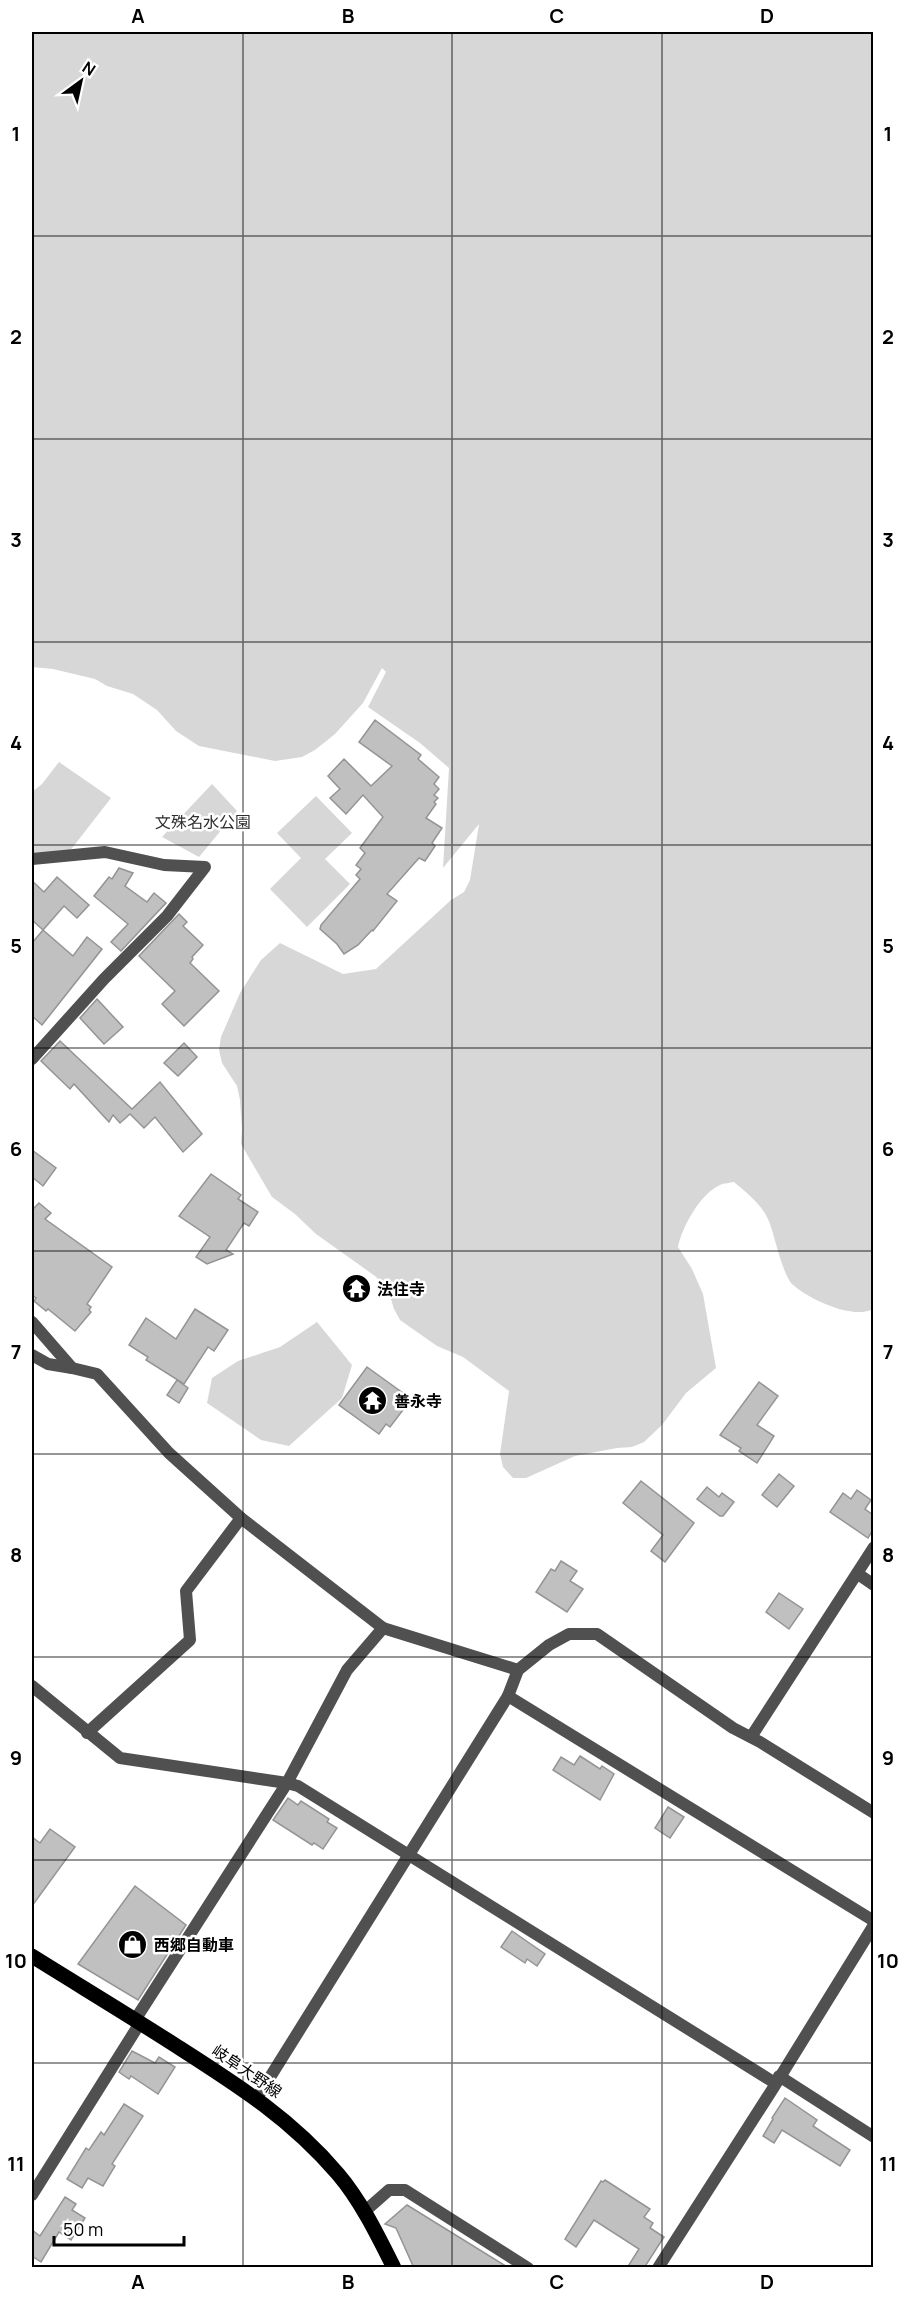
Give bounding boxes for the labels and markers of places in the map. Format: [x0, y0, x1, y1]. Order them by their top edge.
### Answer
temple icon: 法住寺 [340, 1273, 372, 1305]
place label: 法住寺 [377, 1278, 425, 1300]
temple icon: 善永寺 [357, 1385, 389, 1417]
place label: 善永寺 [394, 1390, 442, 1412]
shop icon: 西郷自動車 [117, 1929, 149, 1961]
place label: 西郷自動車 [154, 1934, 234, 1956]

